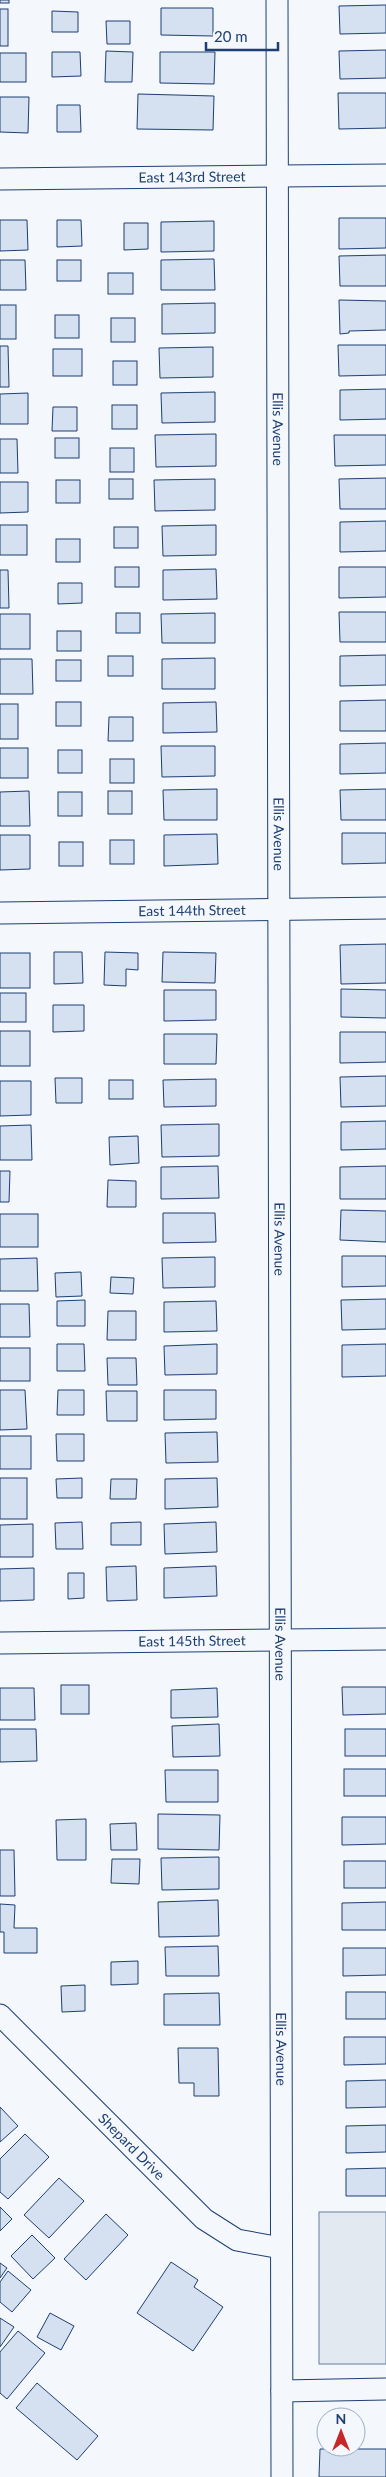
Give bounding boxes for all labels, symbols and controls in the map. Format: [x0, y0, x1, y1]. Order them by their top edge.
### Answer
scale bar [206, 20, 278, 52]
text: 20 m [214, 27, 248, 45]
street label: East 143rd Street [138, 167, 246, 186]
street label: Ellis Avenue [270, 392, 287, 466]
street label: Ellis Avenue [271, 797, 288, 871]
street label: East 144th Street [138, 901, 246, 919]
street label: Ellis Avenue [271, 1202, 289, 1276]
street label: Ellis Avenue [272, 1607, 289, 1681]
street label: East 145th Street [138, 1631, 246, 1650]
street label: Ellis Avenue [273, 2012, 290, 2086]
street label: Shepard Drive [95, 2109, 169, 2183]
north arrow [316, 2407, 366, 2457]
text: N [336, 2410, 346, 2427]

